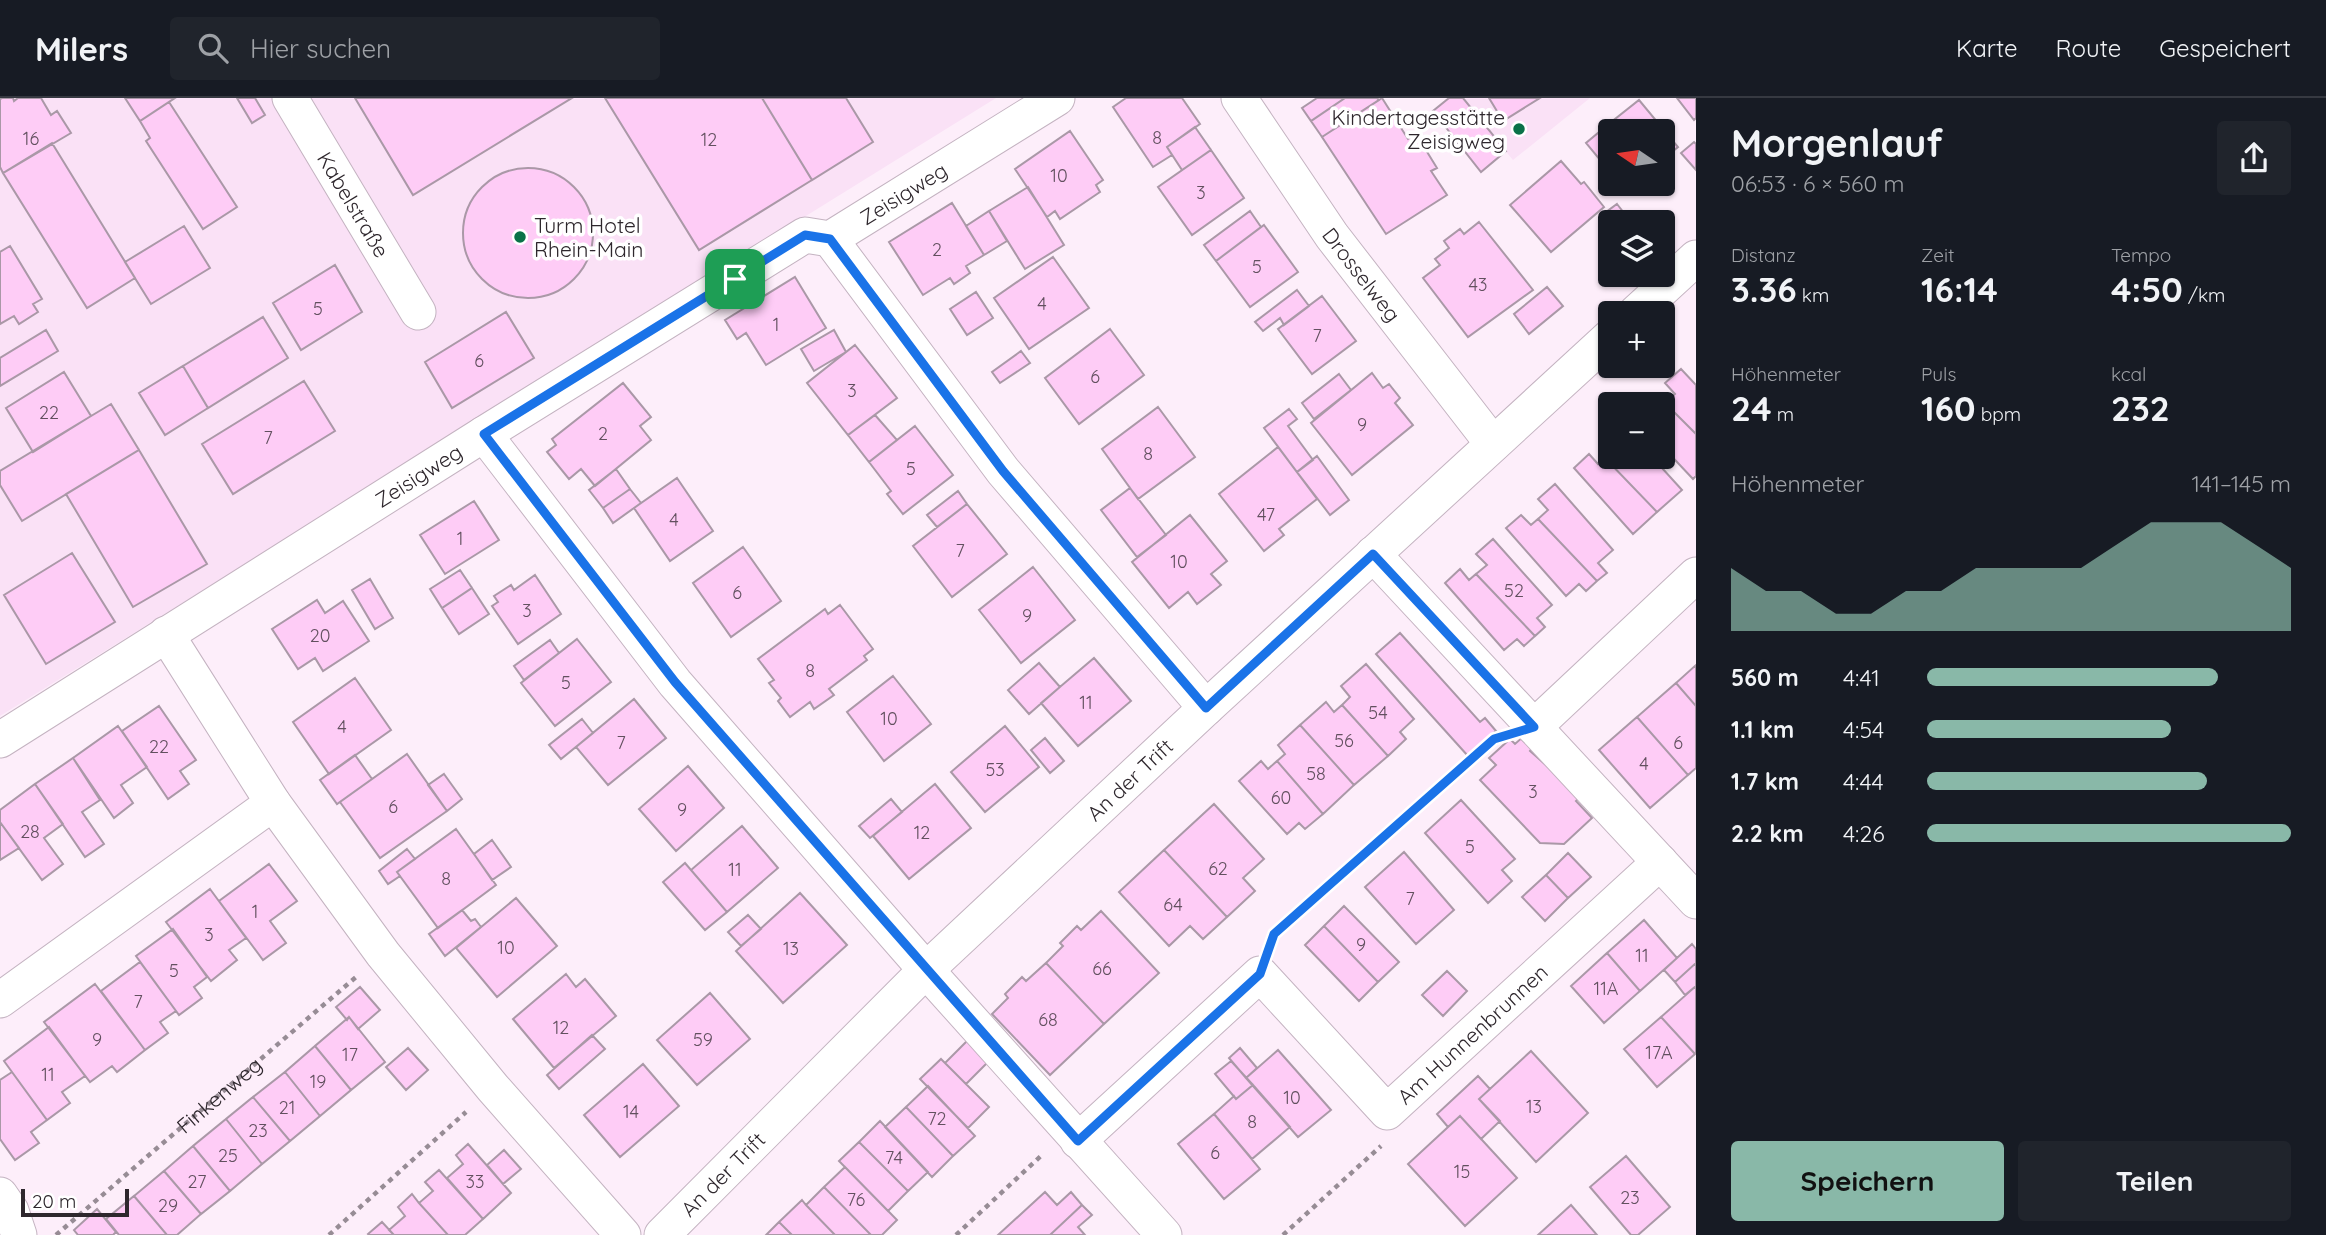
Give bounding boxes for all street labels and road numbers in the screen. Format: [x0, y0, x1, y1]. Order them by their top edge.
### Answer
street label: Kabelstraße [312, 147, 395, 262]
street label: Zeisigweg [855, 157, 952, 230]
street label: Drosselweg [1317, 222, 1406, 327]
street label: Zeisigweg [370, 438, 467, 513]
street label: An der Trift [1081, 733, 1178, 826]
street label: Am Hunnenbrunnen [1391, 959, 1553, 1109]
street label: Finkenweg [171, 1051, 267, 1139]
street label: An der Trift [675, 1126, 770, 1222]

